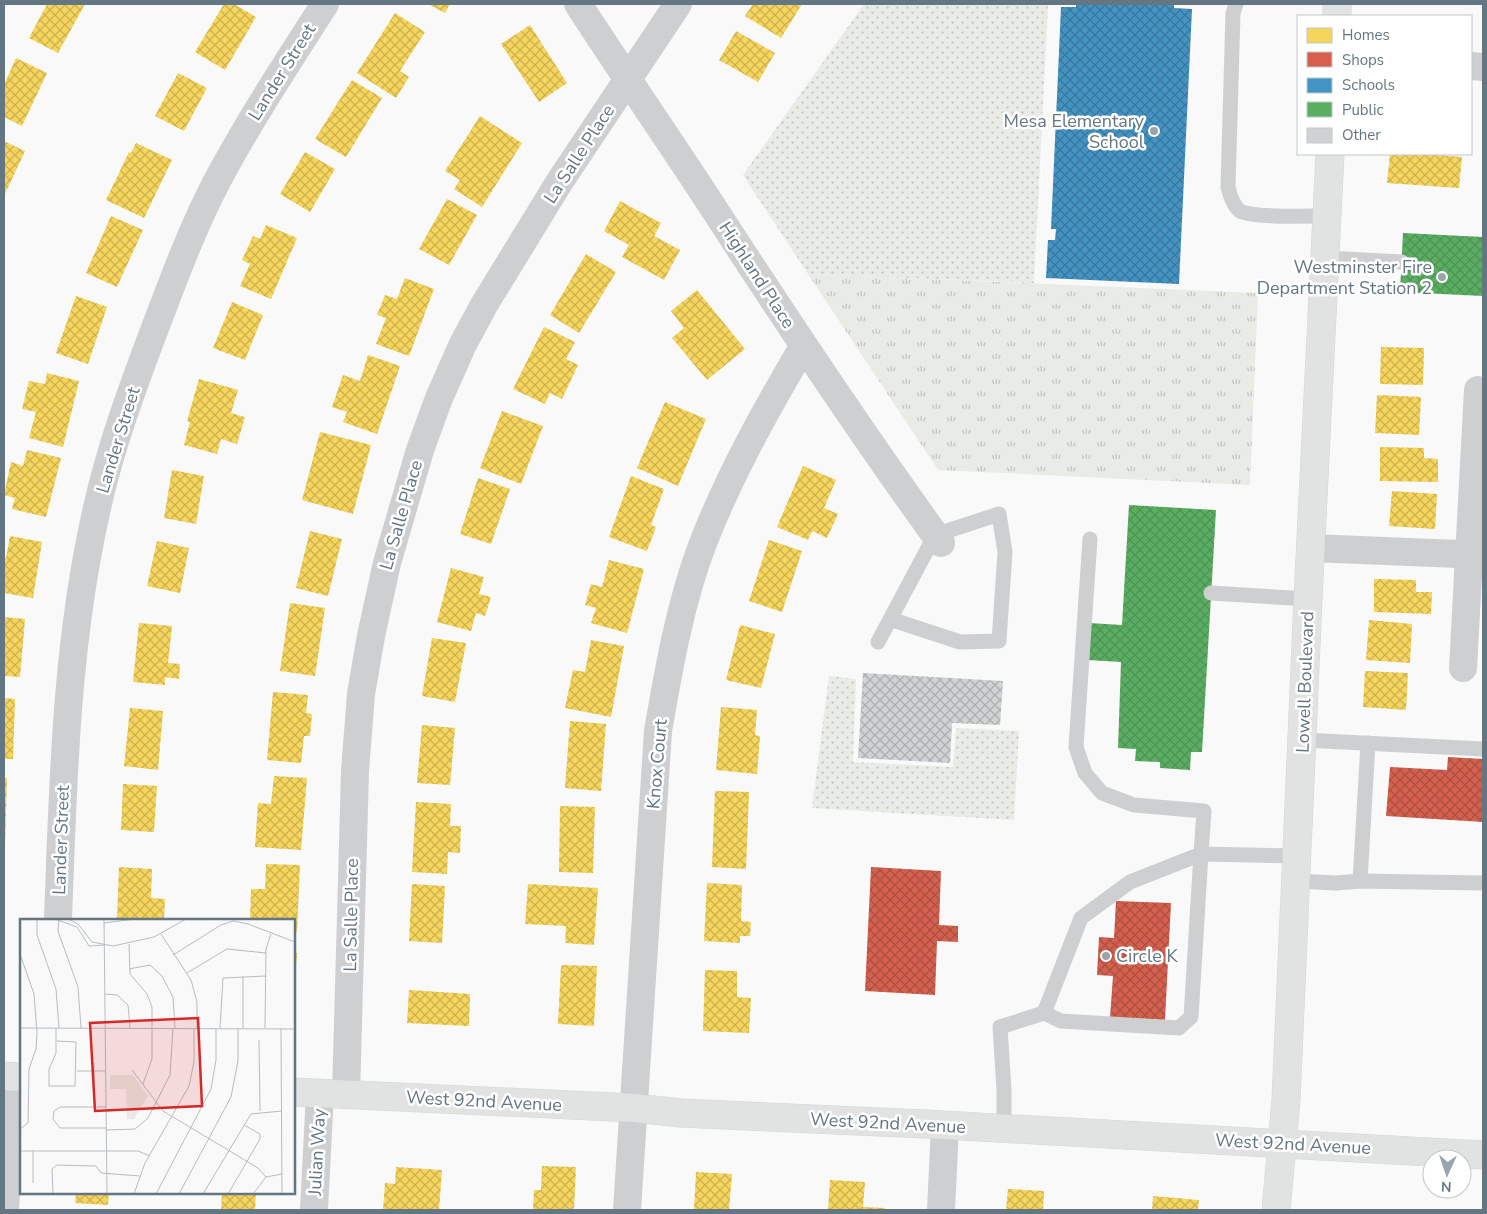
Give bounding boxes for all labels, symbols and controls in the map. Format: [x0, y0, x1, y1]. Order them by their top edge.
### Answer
legend [1297, 15, 1472, 155]
street label: Lander Street [243, 18, 322, 125]
text: Homes [1342, 25, 1390, 45]
text: Shops [1342, 50, 1384, 70]
text: Schools [1342, 75, 1395, 95]
street label: La Salle Place [538, 100, 620, 208]
text: Public [1342, 100, 1383, 120]
place label: Mesa Elementary School [1004, 109, 1145, 154]
marker: Mesa Elementary School [1148, 125, 1160, 137]
text: Other [1342, 125, 1381, 145]
street label: Highland Place [713, 217, 801, 333]
place label: Westminster Fire Department Station 2 [1257, 255, 1432, 300]
marker: Westminster Fire Department Station 2 [1436, 271, 1448, 283]
street label: Lander Street [90, 383, 146, 496]
street label: La Salle Place [374, 457, 428, 573]
street label: Lowell Boulevard [1291, 611, 1319, 753]
street label: Knox Court [641, 717, 673, 810]
street label: Lander Street [47, 784, 75, 895]
street label: La Salle Place [338, 858, 364, 972]
inset map [20, 919, 295, 1194]
place label: Circle K [1116, 944, 1178, 968]
marker: Circle K [1100, 950, 1112, 962]
street label: West 92nd Avenue [405, 1085, 563, 1117]
street label: Julian Way [303, 1107, 331, 1197]
street label: West 92nd Avenue [809, 1107, 967, 1139]
street label: West 92nd Avenue [1214, 1128, 1372, 1160]
north arrow [1422, 1149, 1472, 1199]
text: N [1441, 1177, 1452, 1196]

